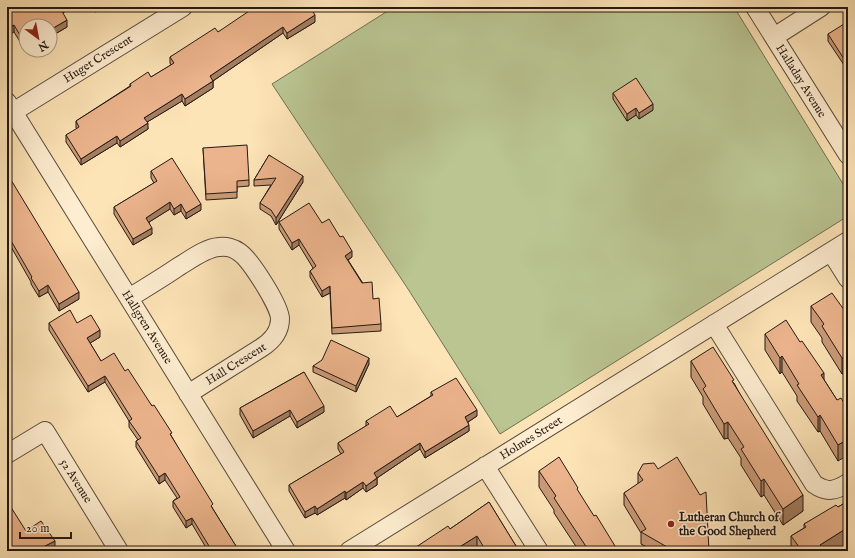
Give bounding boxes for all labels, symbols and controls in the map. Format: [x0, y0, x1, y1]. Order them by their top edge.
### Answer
north arrow [18, 18, 58, 58]
street label: Huget Crescent [61, 32, 135, 86]
text: N [35, 37, 51, 54]
street label: Halladay Avenue [772, 41, 830, 121]
street label: Hallgren Avenue [118, 287, 176, 367]
street label: Hall Crescent [203, 339, 269, 389]
street label: Holmes Street [497, 413, 565, 463]
street label: 52 Avenue [57, 456, 96, 506]
place label: Lutheran Church of the Good Shepherd [678, 510, 781, 540]
scale bar [20, 514, 71, 540]
marker: Lutheran Church of the Good Shepherd [666, 519, 676, 529]
text: 20 m [26, 521, 49, 536]

